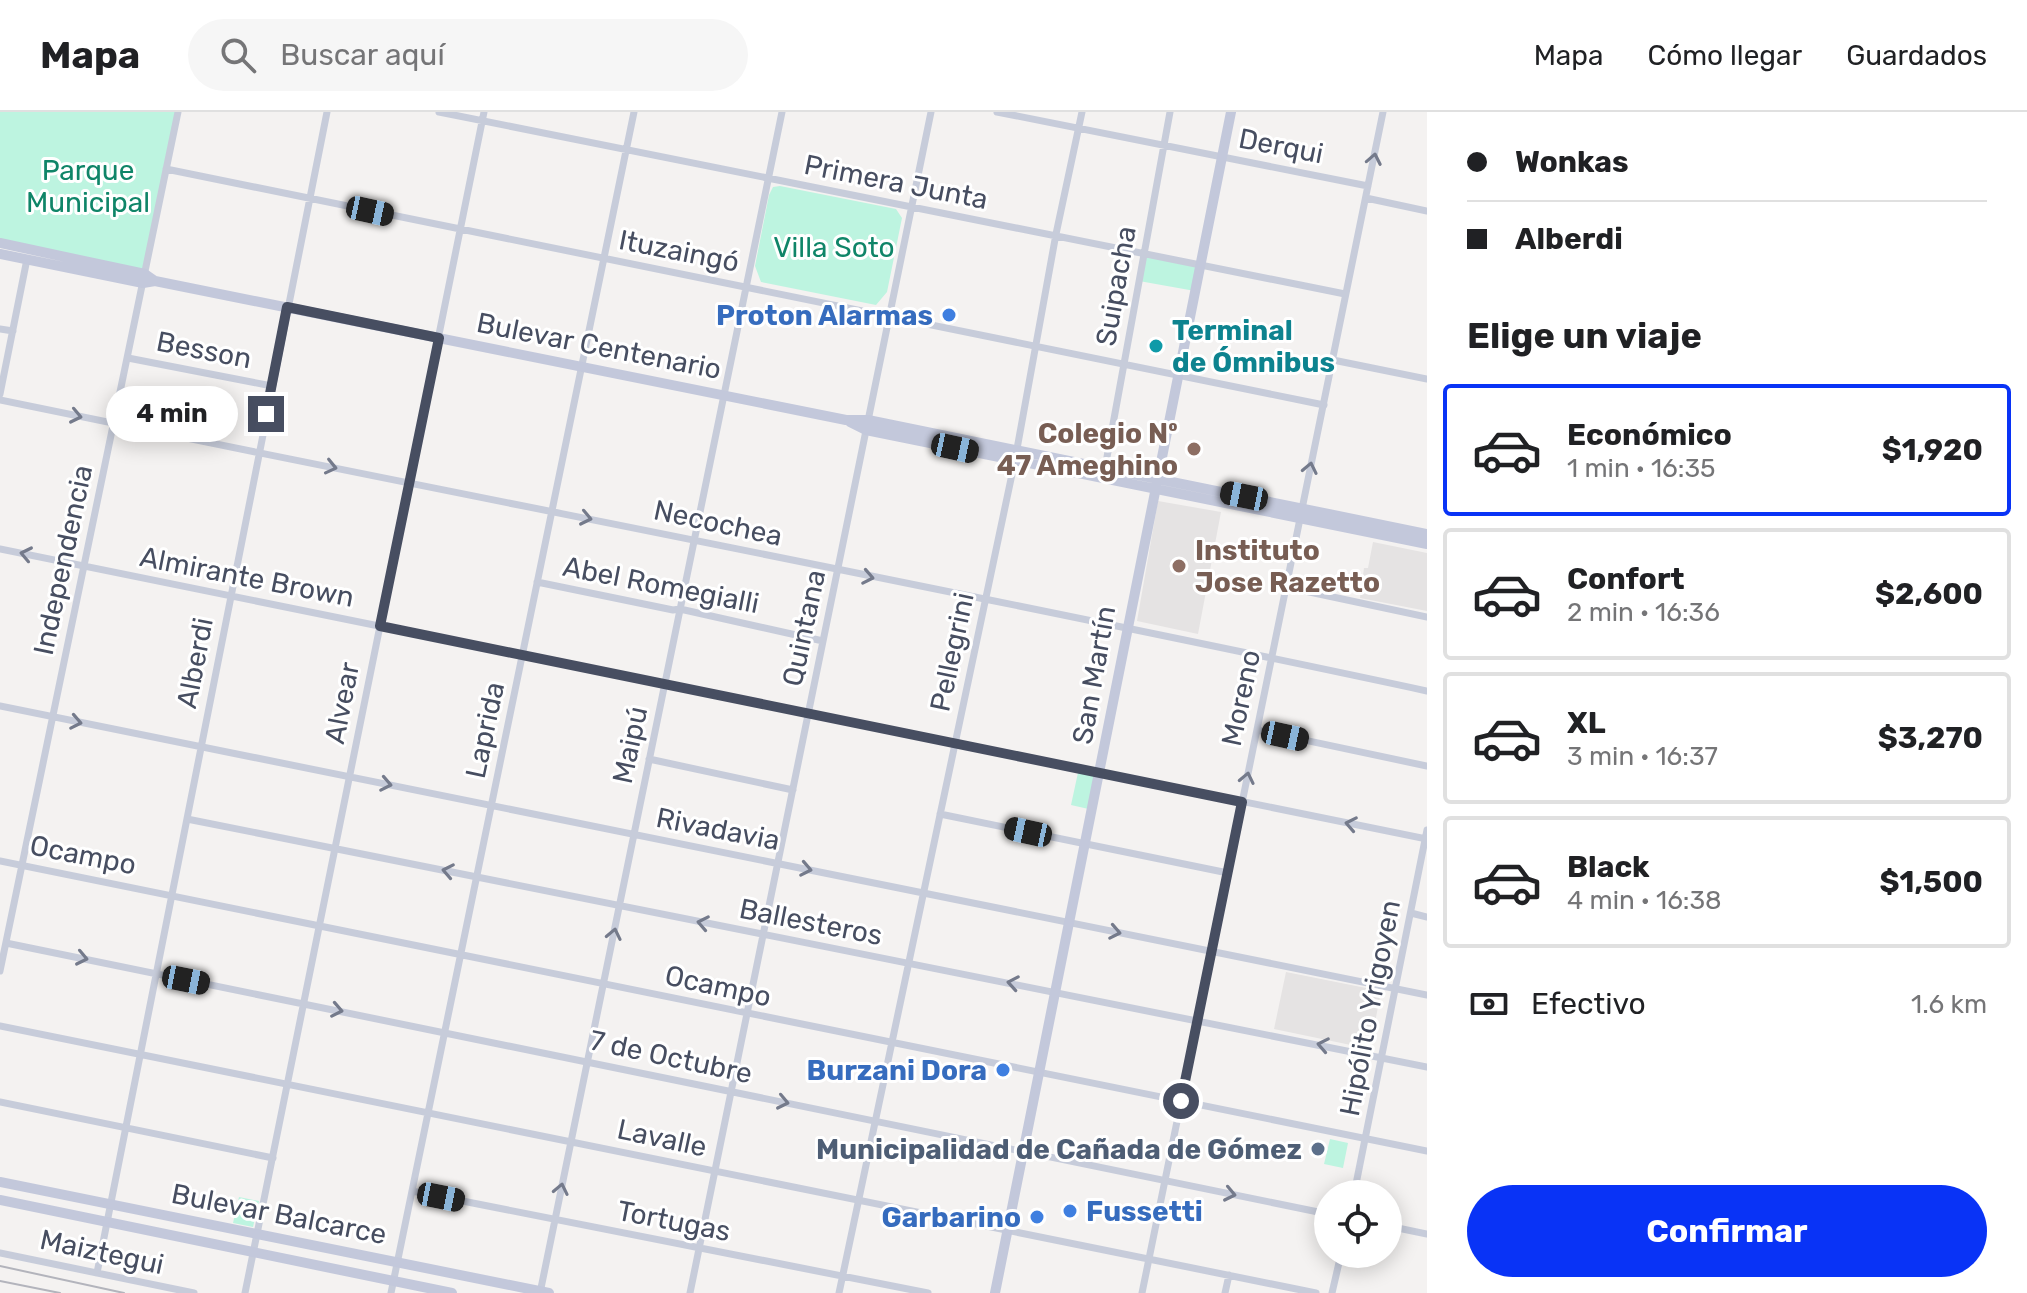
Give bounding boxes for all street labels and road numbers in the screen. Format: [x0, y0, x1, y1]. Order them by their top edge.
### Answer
street label: Derqui [1236, 122, 1326, 170]
street label: Primera Junta [801, 148, 991, 216]
street label: Ituzaingó [616, 223, 742, 279]
street label: Suipacha [1089, 223, 1143, 349]
street label: Bulevar Centenario [474, 306, 724, 386]
street label: Besson [154, 325, 254, 375]
street label: Independencia [27, 462, 99, 658]
street label: Necochea [651, 493, 785, 553]
street label: Almirante Brown [137, 540, 357, 614]
street label: Abel Romegialli [560, 550, 762, 620]
street label: Quintana [776, 567, 832, 689]
street label: Pellegrini [923, 590, 981, 714]
street label: San Martín [1066, 603, 1122, 747]
street label: Alberdi [170, 615, 220, 711]
street label: Moreno [1215, 647, 1267, 749]
street label: Alvear [318, 659, 366, 747]
street label: Laprida [459, 679, 511, 781]
street label: Maipú [606, 703, 654, 787]
street label: Rivadavia [653, 801, 783, 857]
street label: Ocampo [27, 829, 139, 881]
street label: Ballesteros [737, 892, 885, 952]
street label: Hipólito Yrigoyen [1333, 897, 1407, 1119]
street label: Ocampo [662, 959, 774, 1013]
street label: 7 de Octubre [587, 1024, 755, 1090]
street label: Lavalle [614, 1112, 710, 1164]
street label: Bulevar Balcarce [169, 1177, 389, 1251]
street label: Tortugas [615, 1194, 733, 1248]
street label: Maiztegui [37, 1223, 167, 1281]

